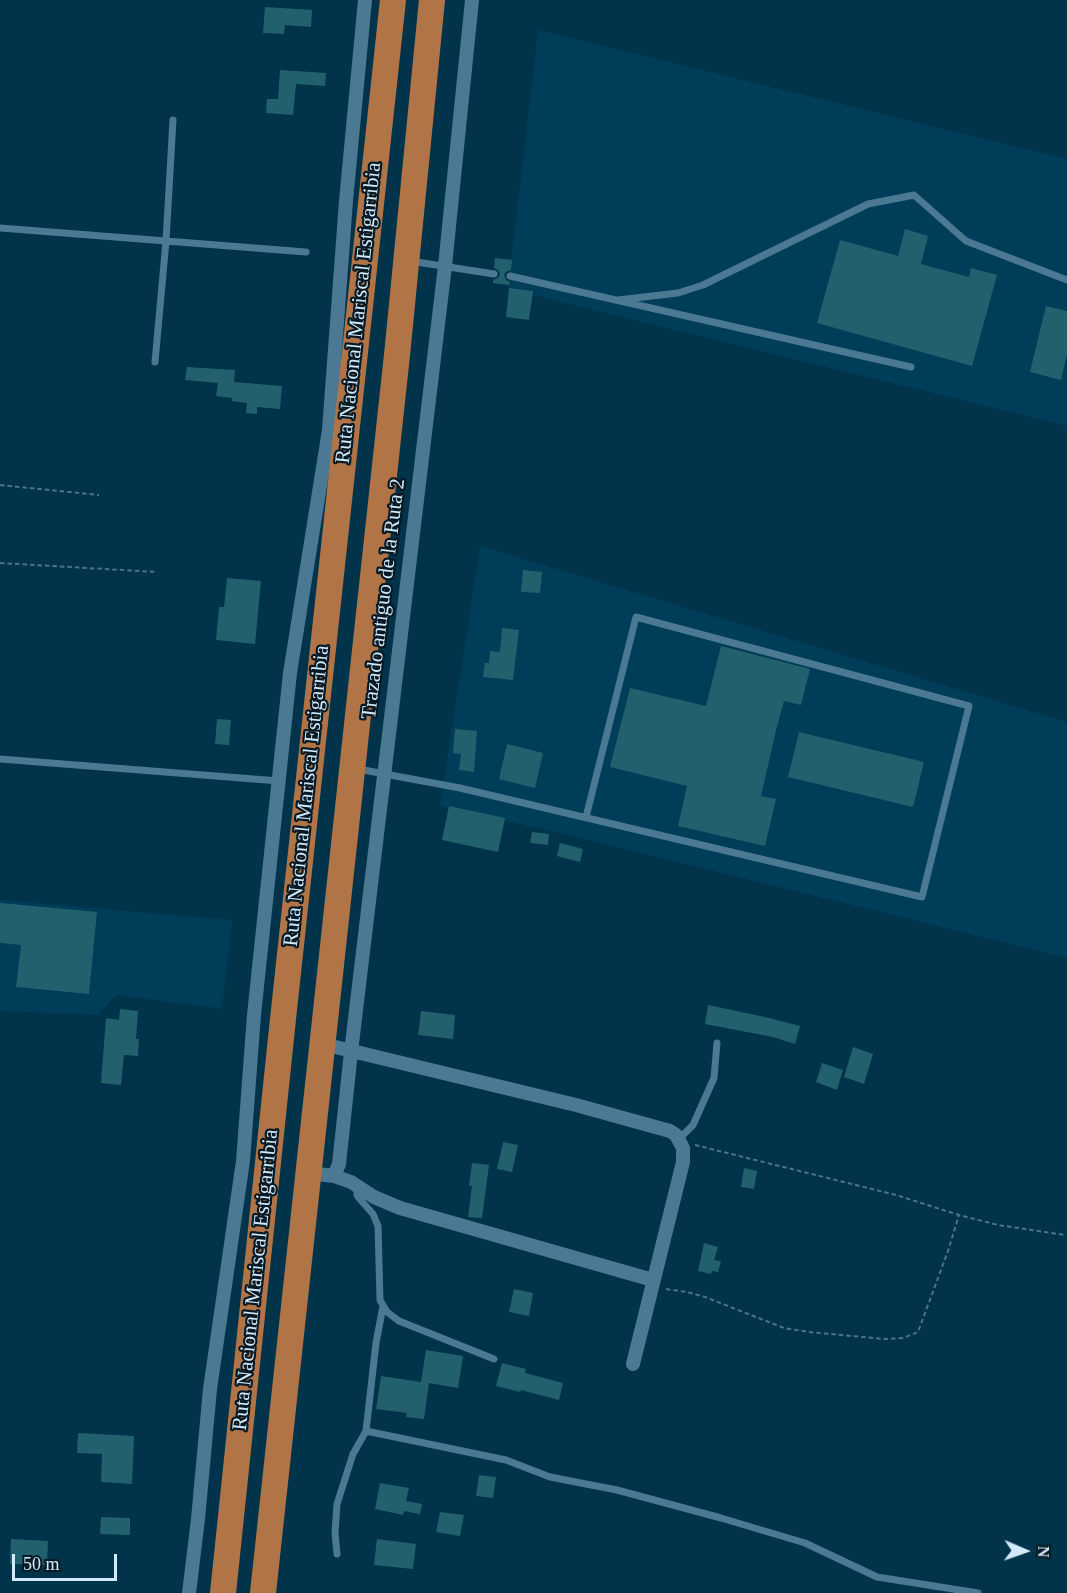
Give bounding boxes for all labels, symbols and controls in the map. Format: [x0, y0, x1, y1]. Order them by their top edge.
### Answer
street label: Ruta Nacional Mariscal Estigarribia [331, 161, 387, 465]
street label: Trazado antiguo de la Ruta 2 [357, 477, 411, 721]
street label: Ruta Nacional Mariscal Estigarribia [279, 644, 335, 948]
street label: Ruta Nacional Mariscal Estigarribia [228, 1128, 284, 1432]
north arrow [995, 1521, 1055, 1581]
scale bar [15, 1542, 120, 1580]
text: N [1035, 1546, 1052, 1558]
text: 50 m [23, 1554, 60, 1574]

